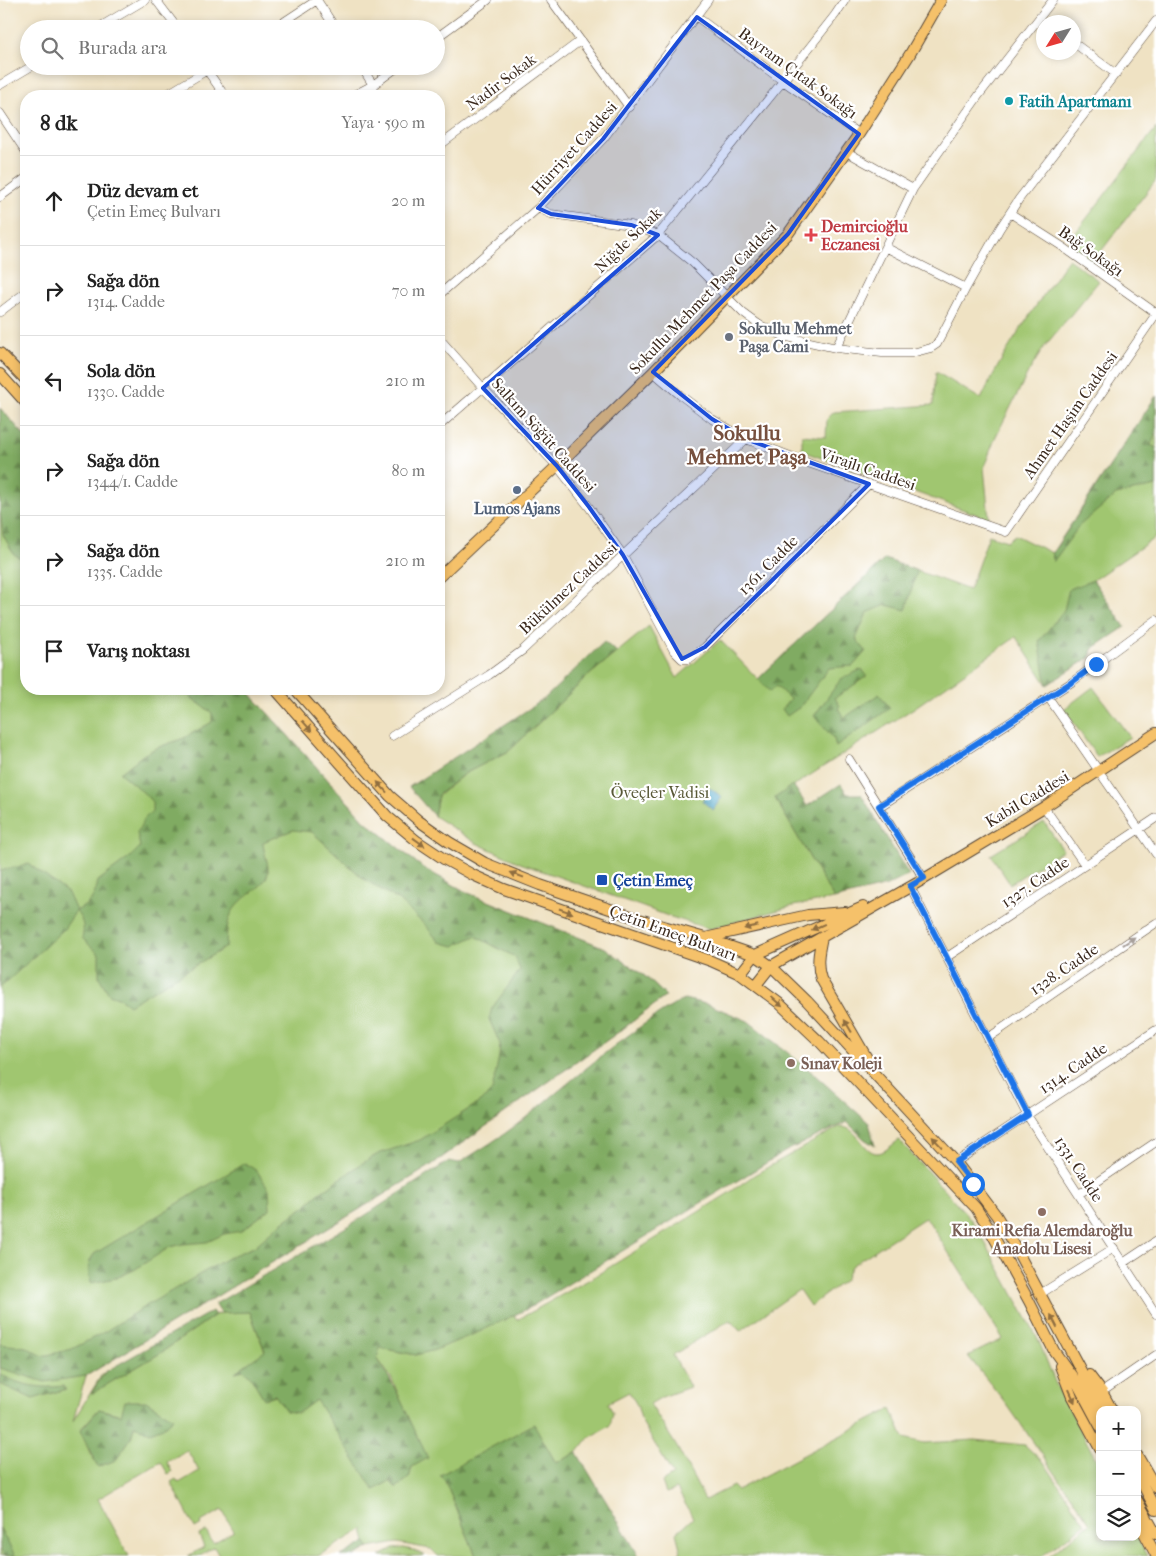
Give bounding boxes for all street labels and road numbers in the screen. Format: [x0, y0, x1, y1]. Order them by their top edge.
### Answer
street label: Bayram Çıtak Sokağı [734, 23, 861, 124]
street label: Nadir Sokak [462, 49, 540, 115]
street label: Hürriyet Caddesi [527, 97, 621, 199]
street label: Niğde Sokak [591, 203, 666, 277]
street label: Sokullu Mehmet Paşa Caddesi [625, 218, 782, 379]
street label: Bağ Sokağı [1055, 222, 1127, 280]
street label: Ahmet Haşim Caddesi [1018, 347, 1122, 484]
street label: Salkım Söğüt Caddesi [488, 374, 600, 496]
street label: Virajlı Caddesi [817, 443, 919, 494]
street label: 1361. Cadde [734, 531, 802, 599]
street label: Bükülmez Caddesi [515, 538, 621, 638]
street label: Kabil Caddesi [982, 766, 1073, 831]
street label: 1327. Cadde [997, 852, 1073, 912]
street label: Çetin Emeç Bulvarı [607, 901, 739, 966]
street label: 1328. Cadde [1026, 939, 1102, 999]
street label: 1314. Cadde [1035, 1038, 1111, 1098]
street label: 1331. Cadde [1051, 1133, 1107, 1206]

